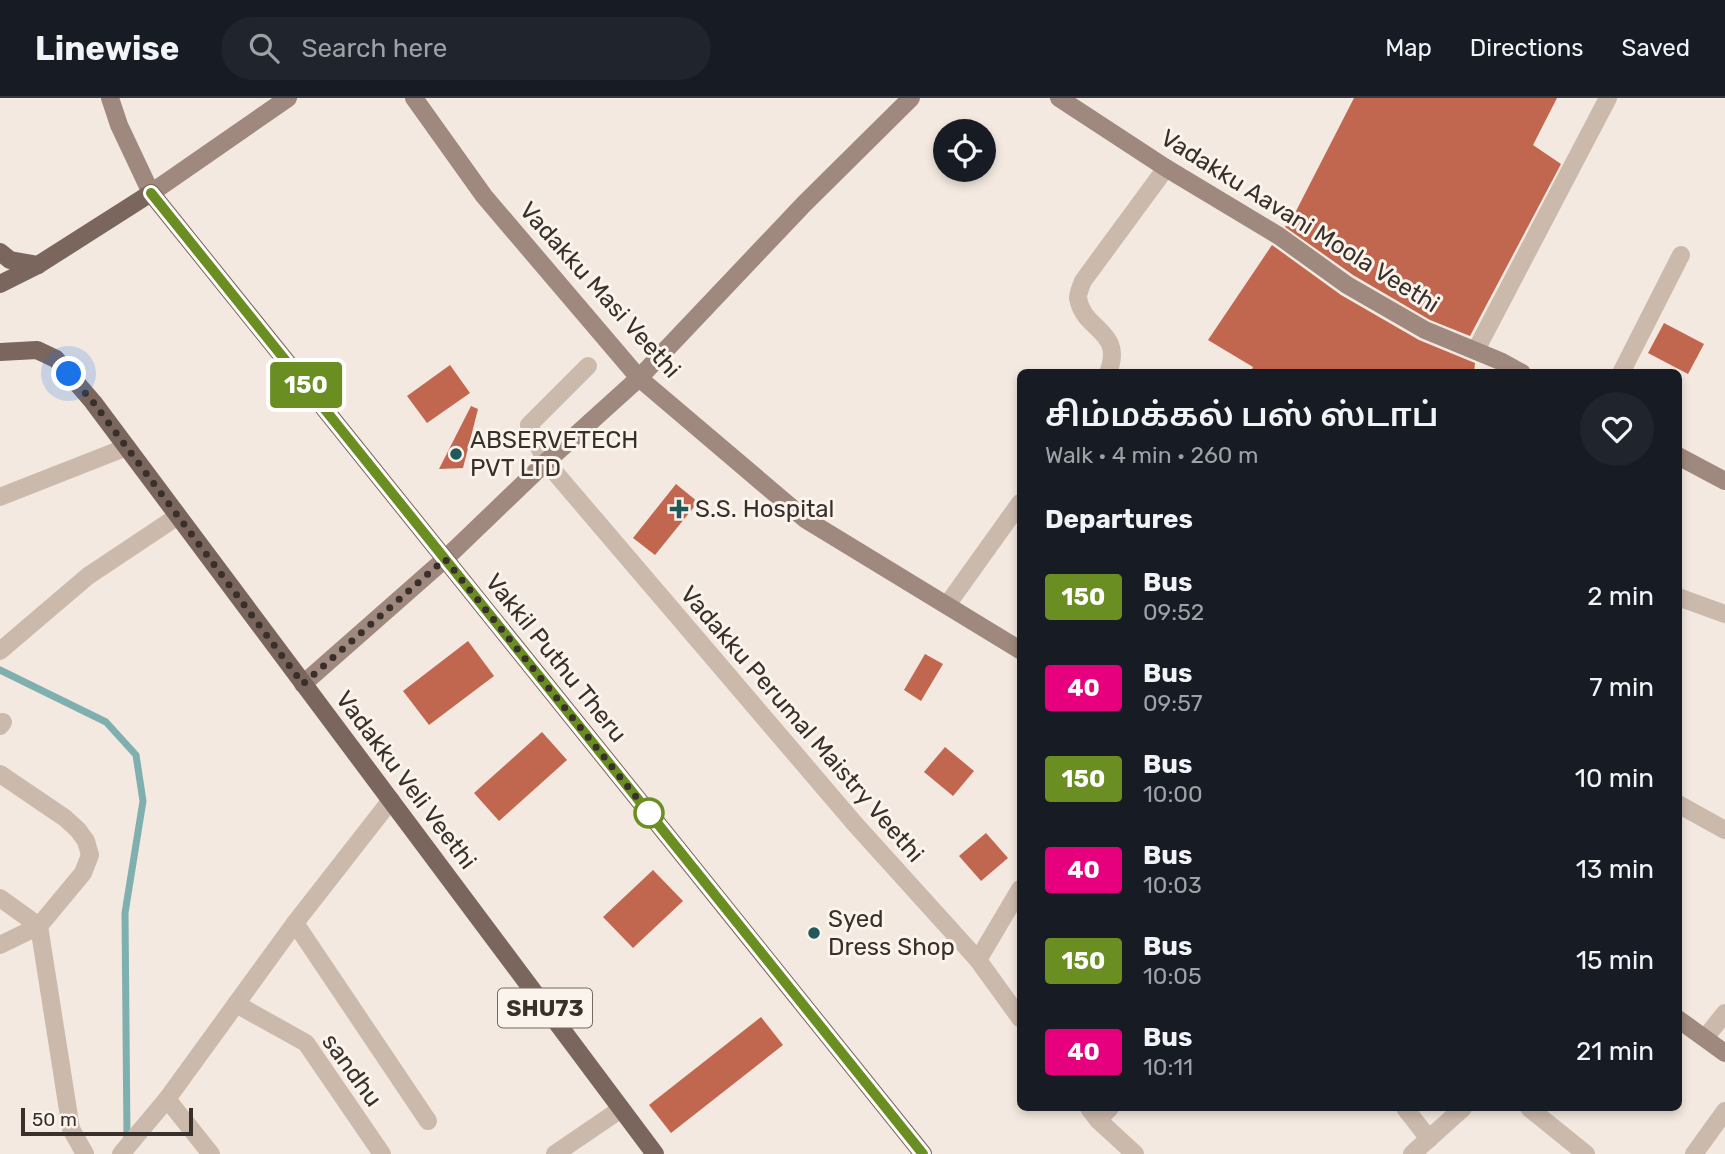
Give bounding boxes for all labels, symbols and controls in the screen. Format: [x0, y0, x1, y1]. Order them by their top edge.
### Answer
search box [221, 17, 711, 80]
text: Linewise [35, 29, 179, 68]
icon: search [245, 29, 283, 67]
text: Search here [301, 33, 447, 64]
text: Map [1385, 34, 1432, 62]
text: Directions [1470, 34, 1583, 62]
text: Saved [1621, 34, 1690, 62]
map controls [933, 119, 996, 182]
button: locate [933, 119, 996, 182]
street label: Vadakku Aavani Moola Veethi [1156, 124, 1444, 318]
street label: Vadakku Masi Veethi [514, 196, 686, 384]
your location [51, 356, 86, 391]
line badge: 150 [266, 362, 346, 408]
text: 150 [284, 371, 328, 399]
button: heart [1580, 392, 1654, 466]
text: சிம்மக்கல் பஸ் ஸ்டாப் [1045, 395, 1438, 434]
place label: ABSERVETECH PVT LTD [470, 426, 638, 482]
text: Walk · 4 min · 260 m [1045, 441, 1259, 469]
marker: ABSERVETECH PVT LTD [448, 446, 464, 462]
place label: S.S. Hospital [695, 495, 834, 523]
marker: S.S. Hospital [669, 499, 689, 519]
text: Departures [1045, 504, 1193, 535]
text: Bus [1143, 567, 1192, 598]
street label: Vakkil Puthu Theru [480, 568, 632, 748]
street label: Vadakku Perumal Maistry Veethi [674, 580, 930, 868]
text: 2 min [1587, 581, 1654, 612]
text: 150 [1062, 583, 1105, 611]
text: 09:52 [1143, 598, 1204, 626]
text: Bus [1143, 658, 1192, 689]
text: 7 min [1589, 672, 1654, 703]
text: 40 [1067, 674, 1100, 702]
street label: Vadakku Veli Veethi [330, 686, 482, 874]
text: 09:57 [1143, 689, 1203, 717]
text: Bus [1143, 749, 1192, 780]
text: 10 min [1575, 763, 1654, 794]
text: 150 [1062, 765, 1105, 793]
text: 10:00 [1143, 780, 1203, 808]
unlabelled marker [634, 798, 664, 828]
text: Bus [1143, 840, 1192, 871]
text: 13 min [1576, 854, 1654, 885]
text: 40 [1067, 856, 1100, 884]
text: 10:03 [1143, 871, 1202, 899]
place label: Syed Dress Shop [828, 905, 955, 961]
marker: Syed Dress Shop [806, 925, 822, 941]
text: Bus [1143, 931, 1192, 962]
text: 15 min [1576, 945, 1654, 976]
text: 150 [1062, 947, 1105, 975]
text: 10:05 [1143, 962, 1202, 990]
road number: SHU73 [498, 988, 592, 1028]
text: Bus [1143, 1022, 1192, 1053]
street label: sandhu [316, 1028, 388, 1112]
text: 21 min [1576, 1036, 1654, 1067]
text: 40 [1067, 1038, 1100, 1066]
text: 10:11 [1143, 1053, 1193, 1081]
scale bar [21, 1105, 192, 1137]
text: 50 m [32, 1108, 77, 1131]

